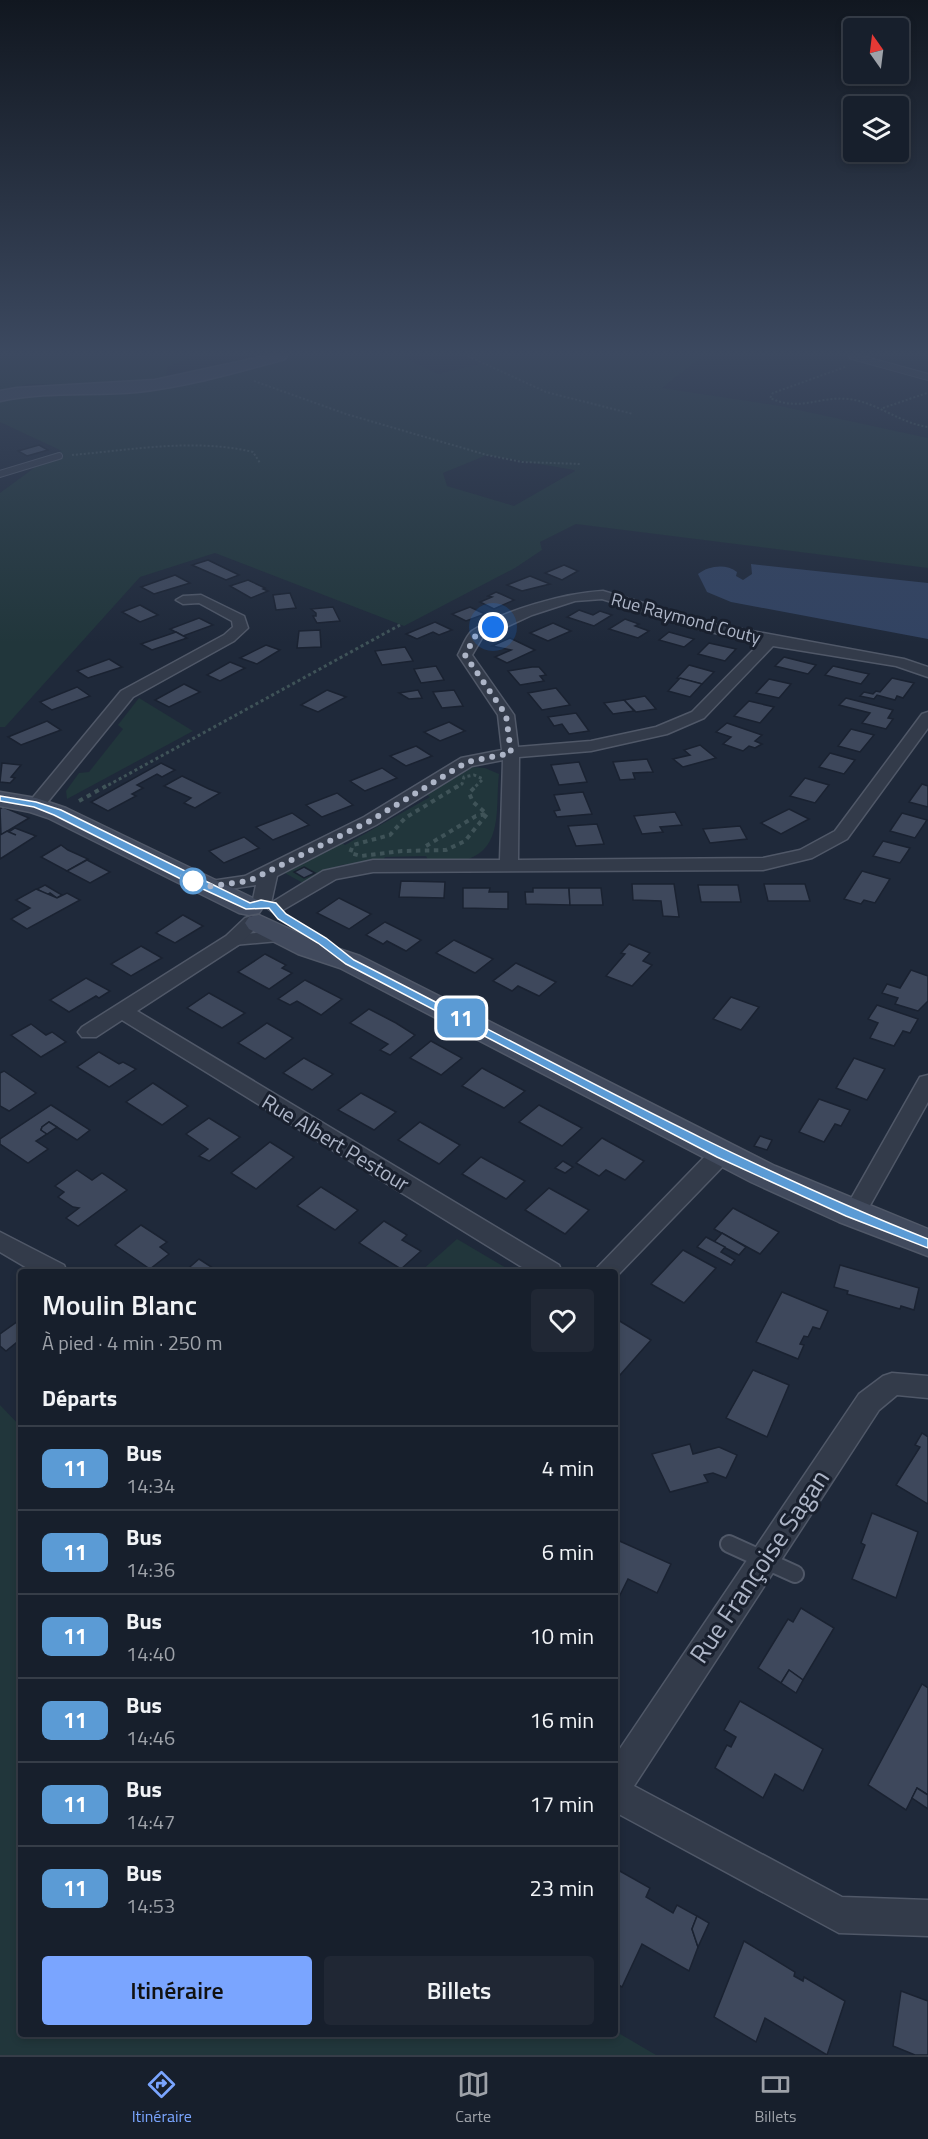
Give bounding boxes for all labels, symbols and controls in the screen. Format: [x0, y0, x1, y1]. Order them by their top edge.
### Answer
north arrow [843, 18, 909, 84]
map controls [843, 18, 909, 162]
button: layers [843, 96, 909, 162]
street label: Rue Raymond Couty [608, 585, 764, 651]
your location [478, 612, 508, 642]
unlabelled marker [180, 868, 206, 894]
line badge: 11 [434, 998, 488, 1038]
text: 11 [449, 1002, 473, 1034]
street label: Rue Albert Pestour [256, 1085, 416, 1199]
text: Moulin Blanc [42, 1283, 197, 1326]
button: heart [531, 1289, 594, 1352]
text: À pied · 4 min · 250 m [42, 1327, 222, 1358]
text: Départs [42, 1381, 117, 1415]
text: Bus [126, 1436, 162, 1470]
text: 4 min [542, 1451, 594, 1485]
text: 11 [63, 1452, 87, 1484]
street label: Rue Françoise Sagan [679, 1461, 839, 1671]
text: 14:34 [126, 1470, 175, 1501]
text: Bus [126, 1520, 162, 1554]
text: 6 min [542, 1535, 594, 1569]
text: 11 [63, 1536, 87, 1568]
text: 14:36 [126, 1554, 175, 1585]
text: Bus [126, 1604, 162, 1638]
text: 10 min [529, 1619, 594, 1653]
text: 11 [63, 1620, 87, 1652]
text: 14:40 [126, 1638, 175, 1669]
text: Bus [126, 1688, 162, 1722]
text: 16 min [529, 1703, 594, 1737]
text: 11 [63, 1704, 87, 1736]
text: 14:46 [126, 1722, 175, 1753]
text: Bus [126, 1772, 162, 1806]
text: 17 min [529, 1787, 594, 1821]
text: 11 [63, 1788, 87, 1820]
text: 14:47 [126, 1806, 175, 1837]
text: Bus [126, 1856, 162, 1890]
text: 23 min [529, 1871, 594, 1905]
text: 11 [63, 1872, 87, 1904]
text: 14:53 [126, 1890, 175, 1921]
button: Itinéraire [42, 1956, 312, 2025]
button: Billets [324, 1956, 594, 2025]
tab: Itinéraire [132, 2068, 192, 2128]
tab: Carte [455, 2068, 491, 2128]
tab: Billets [754, 2068, 796, 2128]

